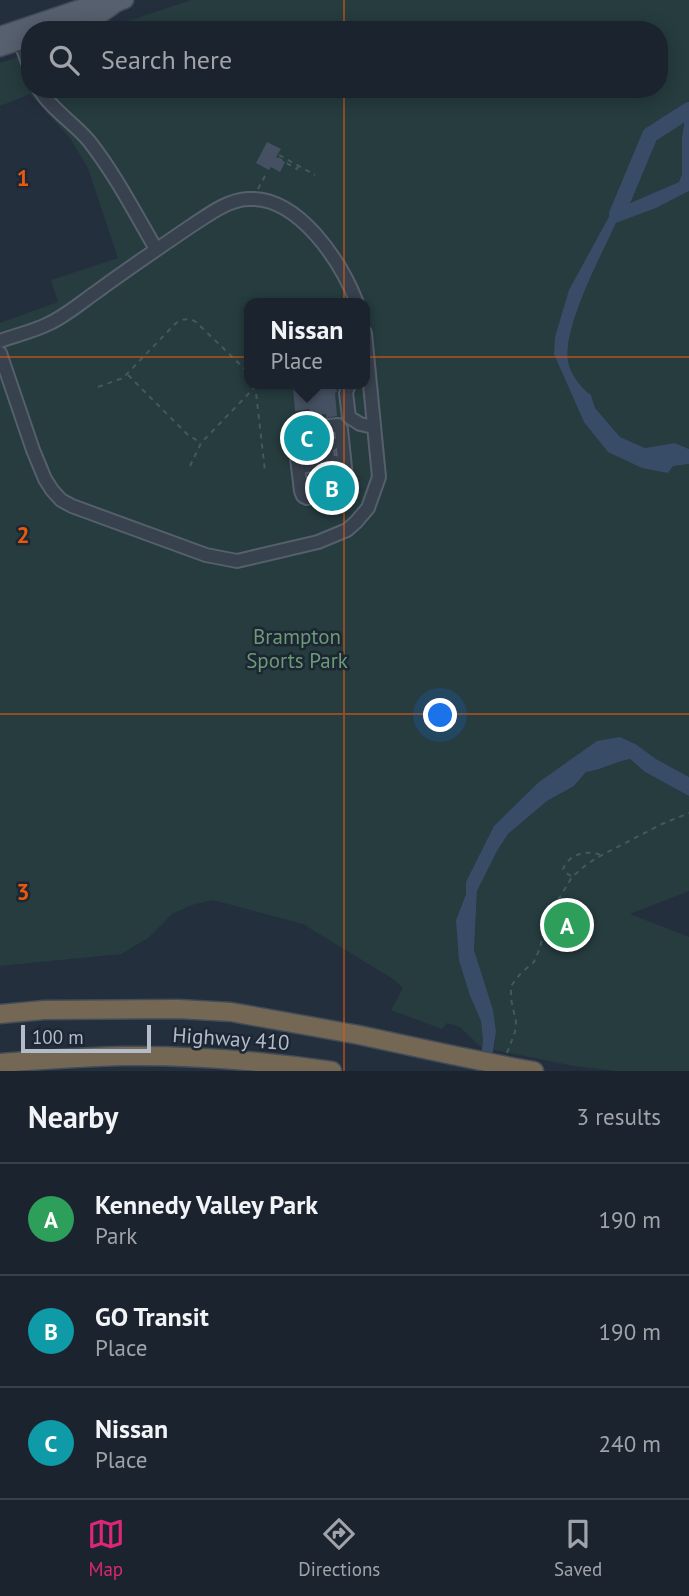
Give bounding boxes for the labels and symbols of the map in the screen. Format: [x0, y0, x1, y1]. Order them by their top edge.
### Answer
text: 1 [16, 163, 30, 192]
pin: C [284, 412, 330, 464]
pin: B [309, 462, 355, 514]
text: 2 [16, 520, 30, 549]
park label: Brampton Sports Park [246, 623, 348, 674]
your location [423, 698, 457, 732]
text: 3 [16, 877, 30, 906]
pin: A [544, 899, 590, 951]
street label: Highway 410 [172, 1021, 290, 1056]
scale bar [21, 1022, 150, 1054]

